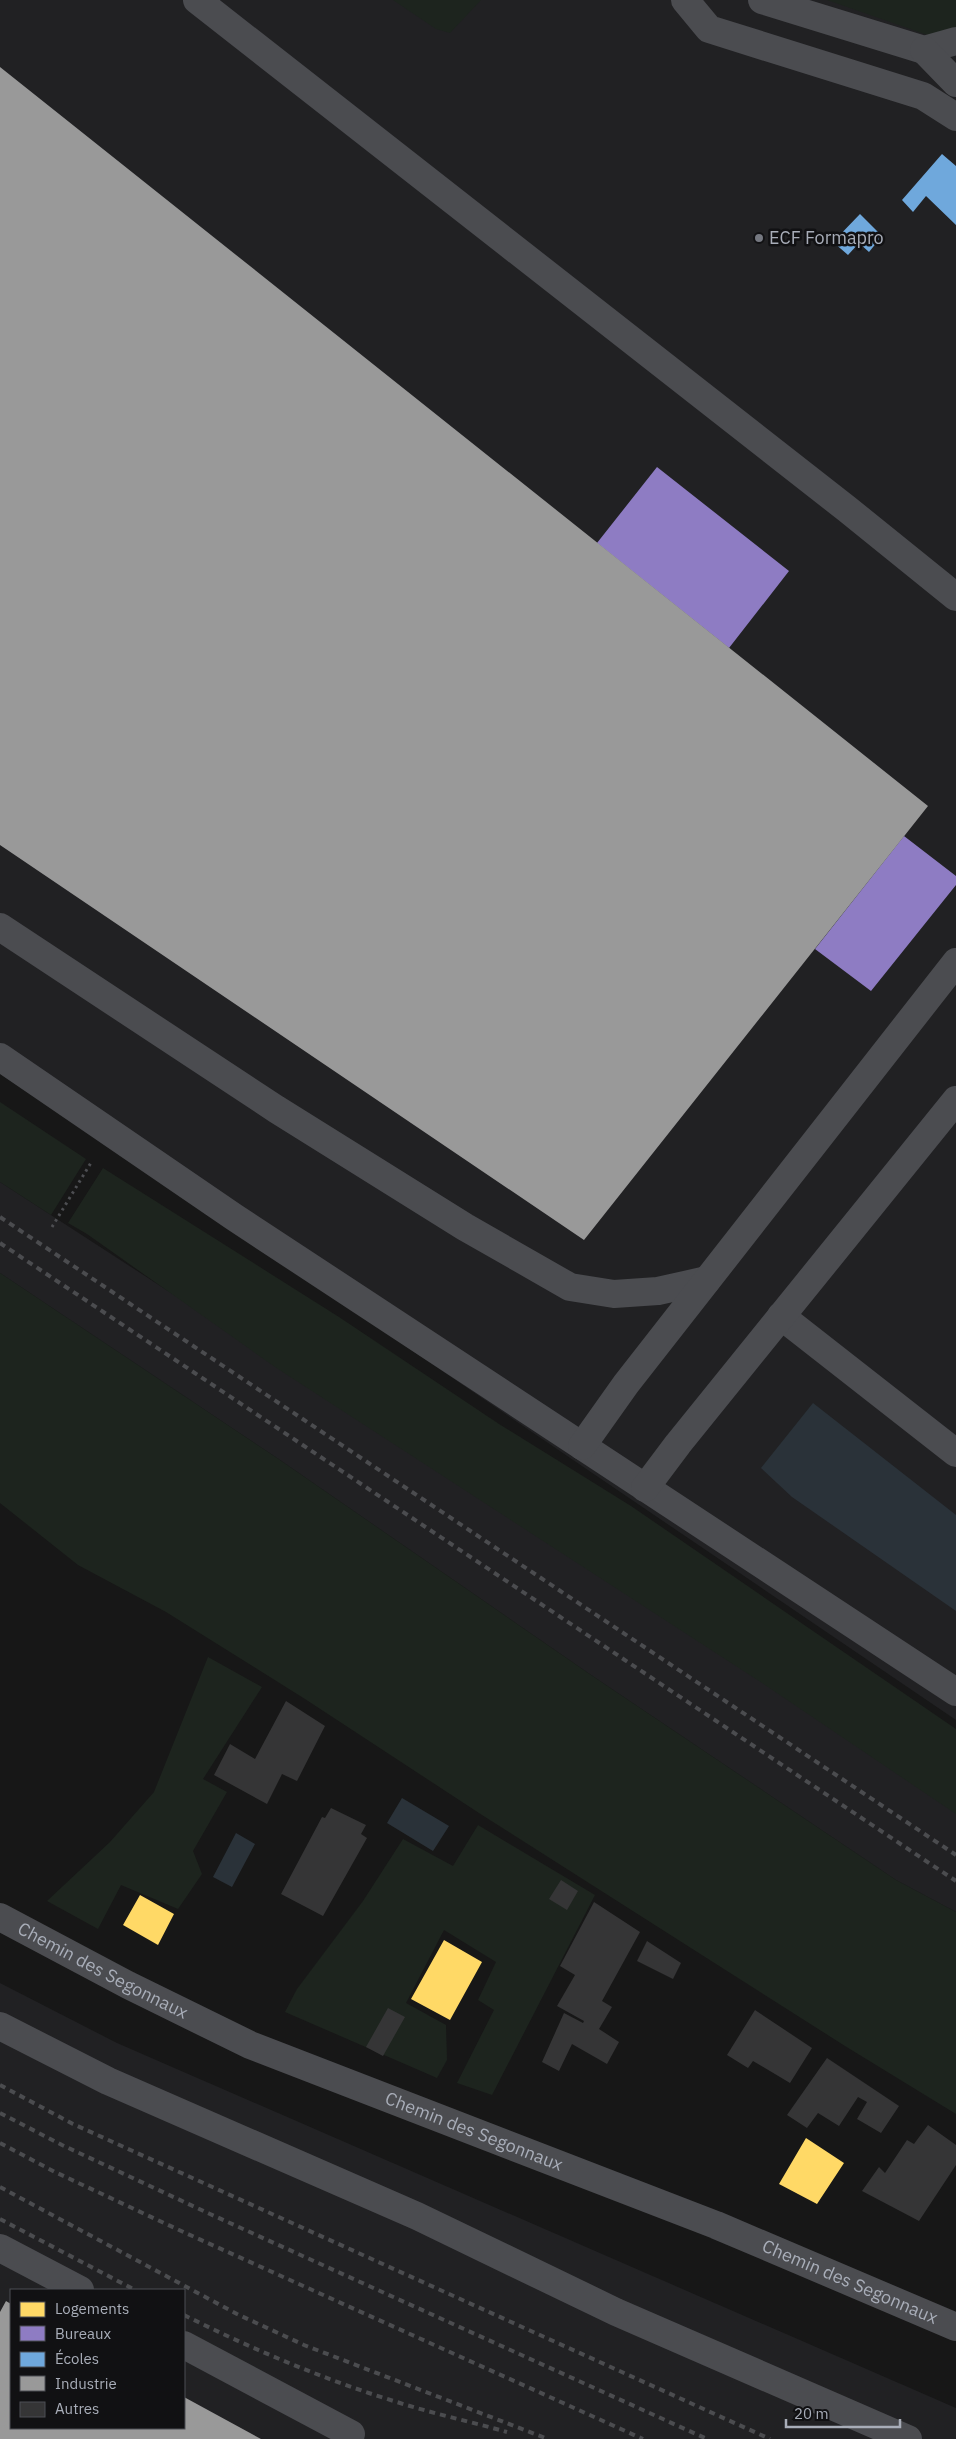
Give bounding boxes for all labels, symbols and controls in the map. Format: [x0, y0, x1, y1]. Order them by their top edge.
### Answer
place label: ECF Formapro [769, 226, 884, 249]
marker: ECF Formapro [753, 232, 765, 244]
street label: Chemin des Segonnaux [14, 1917, 192, 2024]
street label: Chemin des Segonnaux [382, 2086, 566, 2176]
street label: Chemin des Segonnaux [759, 2234, 941, 2329]
legend [10, 2289, 185, 2429]
text: Logements [55, 2299, 129, 2318]
text: Bureaux [55, 2324, 112, 2343]
text: Écoles [55, 2349, 99, 2368]
text: Industrie [55, 2374, 117, 2393]
scale bar [786, 2396, 900, 2428]
text: Autres [55, 2399, 99, 2418]
text: 20 m [794, 2404, 829, 2423]

